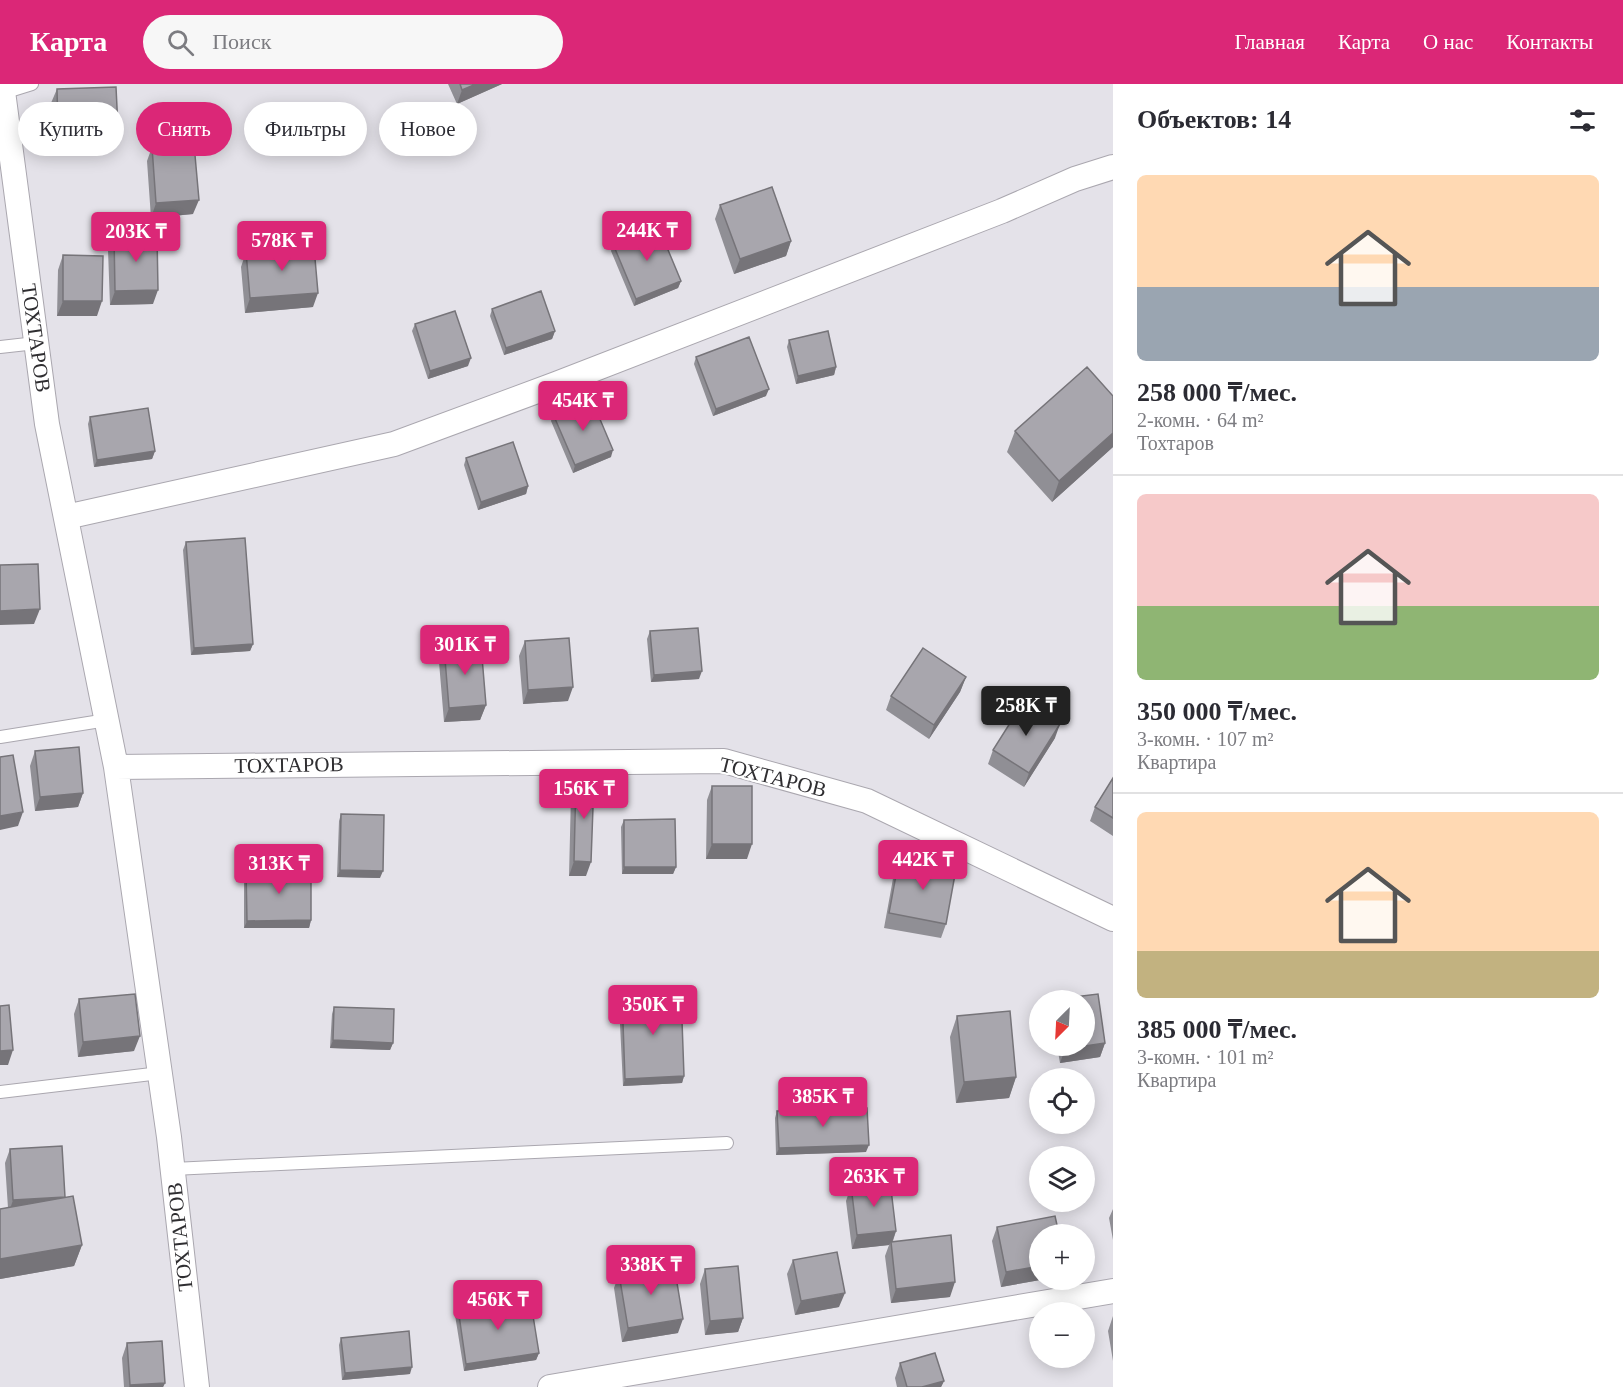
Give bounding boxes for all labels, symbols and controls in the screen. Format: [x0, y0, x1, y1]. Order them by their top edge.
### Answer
search box [143, 15, 563, 69]
text: Карта [30, 26, 107, 57]
icon: search [164, 26, 197, 59]
text: Поиск [212, 29, 271, 54]
text: Главная [1235, 30, 1305, 54]
text: Карта [1338, 30, 1390, 54]
text: О нас [1423, 30, 1473, 54]
text: Контакты [1506, 30, 1593, 54]
chip: Купить [18, 102, 124, 156]
chip: Снять [136, 102, 232, 156]
chip: Фильтры [244, 102, 367, 156]
chip: Новое [379, 102, 477, 156]
icon: filters [1566, 104, 1599, 137]
text: Объектов: 14 [1137, 105, 1291, 134]
pin: 244K ₸ [598, 211, 696, 262]
pin: 203K ₸ [87, 212, 185, 263]
icon: home [1314, 214, 1422, 322]
text: 244K ₸ [616, 219, 678, 241]
text: 203K ₸ [105, 220, 167, 242]
pin: 578K ₸ [233, 221, 331, 272]
text: 578K ₸ [251, 229, 313, 251]
street label: ТОХТАРОВ [17, 282, 55, 394]
text: 258 000 ₸/мес. [1137, 378, 1297, 407]
pin: 454K ₸ [534, 381, 632, 432]
text: 454K ₸ [552, 389, 614, 411]
text: 2-комн. · 64 m² [1137, 409, 1264, 431]
text: Тохтаров [1137, 432, 1214, 454]
icon: home [1314, 533, 1422, 641]
pin: 301K ₸ [416, 625, 514, 676]
text: 301K ₸ [434, 633, 496, 655]
pin: 258K ₸ [977, 686, 1075, 737]
text: 258K ₸ [995, 694, 1057, 716]
text: 350 000 ₸/мес. [1137, 697, 1297, 726]
text: 3-комн. · 107 m² [1137, 728, 1274, 750]
text: Квартира [1137, 751, 1216, 773]
street label: ТОХТАРОВ [234, 752, 344, 778]
street label: ТОХТАРОВ [717, 752, 829, 802]
pin: 156K ₸ [535, 769, 633, 820]
text: 156K ₸ [553, 777, 615, 799]
pin: 442K ₸ [874, 840, 972, 891]
pin: 313K ₸ [230, 844, 328, 895]
text: 442K ₸ [892, 848, 954, 870]
icon: home [1314, 851, 1422, 959]
text: 313K ₸ [248, 852, 310, 874]
pin: 350K ₸ [604, 985, 702, 1036]
north arrow [1029, 990, 1095, 1056]
map controls [1029, 990, 1095, 1368]
text: 350K ₸ [622, 993, 684, 1015]
text: 385 000 ₸/мес. [1137, 1015, 1297, 1044]
text: 3-комн. · 101 m² [1137, 1046, 1274, 1068]
button: locate [1029, 1068, 1095, 1134]
text: Квартира [1137, 1069, 1216, 1091]
pin: 385K ₸ [774, 1077, 872, 1128]
text: 385K ₸ [792, 1085, 854, 1107]
button: layers [1029, 1146, 1095, 1212]
pin: 263K ₸ [825, 1157, 923, 1208]
text: 263K ₸ [843, 1165, 905, 1187]
street label: ТОХТАРОВ [162, 1181, 198, 1293]
button: + [1029, 1224, 1095, 1290]
pin: 338K ₸ [602, 1245, 700, 1296]
text: 338K ₸ [620, 1253, 682, 1275]
pin: 456K ₸ [449, 1280, 547, 1331]
text: 456K ₸ [467, 1288, 529, 1310]
button: − [1029, 1302, 1095, 1368]

